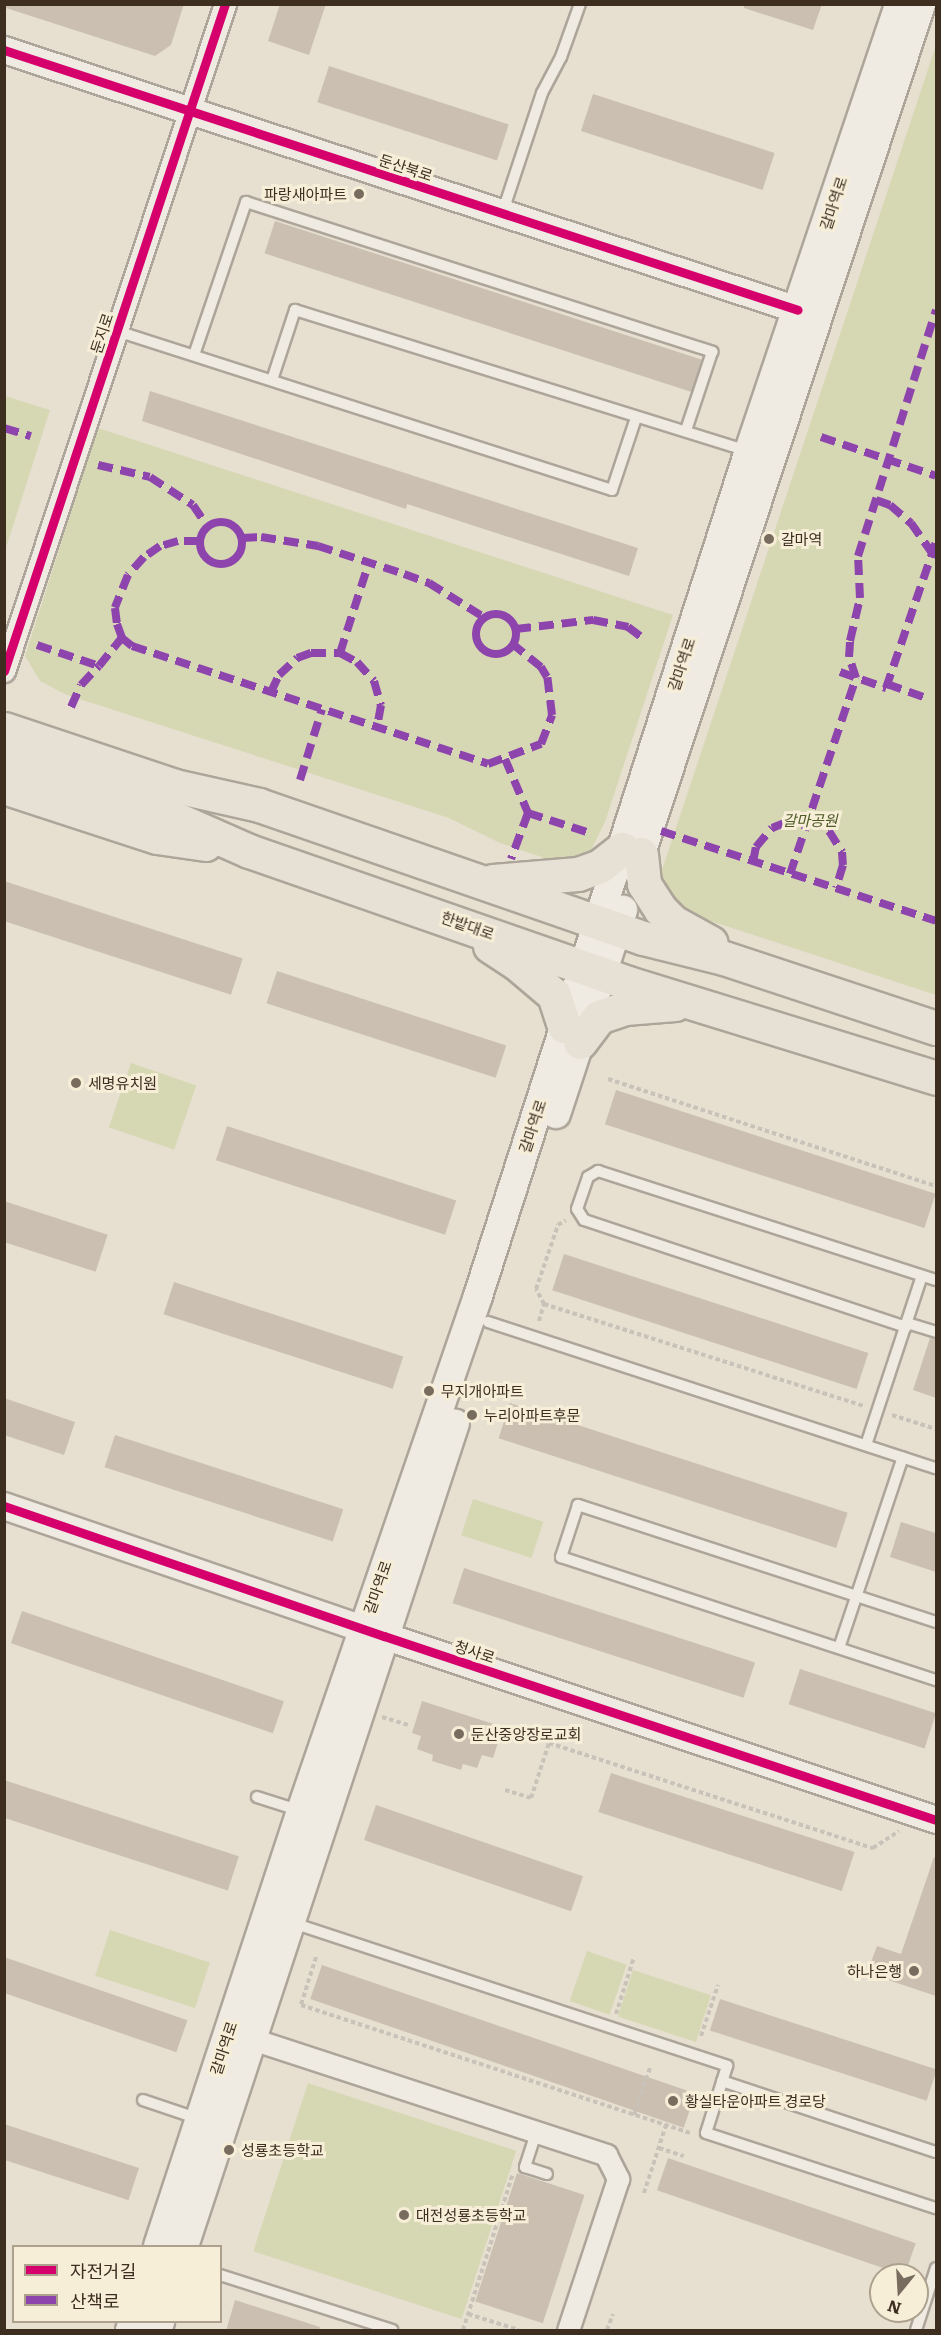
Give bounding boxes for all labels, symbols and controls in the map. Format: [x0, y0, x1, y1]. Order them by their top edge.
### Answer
street label: 둔산북로 [377, 150, 435, 184]
street label: 갈마역로 [816, 174, 850, 232]
place label: 파랑새아파트 [264, 185, 347, 203]
marker: 파랑새아파트 [352, 187, 366, 201]
street label: 둔지로 [86, 311, 116, 355]
place label: 갈마역 [781, 530, 822, 548]
marker: 갈마역 [762, 532, 776, 546]
street label: 갈마역로 [664, 635, 698, 693]
park label: 갈마공원 [782, 811, 838, 829]
street label: 한밭대로 [439, 908, 497, 942]
place label: 세명유치원 [88, 1074, 157, 1092]
marker: 세명유치원 [69, 1076, 83, 1090]
street label: 갈마역로 [515, 1097, 549, 1155]
place label: 무지개아파트 [441, 1382, 524, 1400]
marker: 무지개아파트 [422, 1384, 436, 1398]
place label: 누리아파트후문 [484, 1406, 581, 1424]
marker: 누리아파트후문 [465, 1408, 479, 1422]
street label: 갈마역로 [360, 1558, 394, 1616]
street label: 청사로 [453, 1636, 497, 1666]
place label: 둔산중앙장로교회 [471, 1725, 581, 1743]
marker: 둔산중앙장로교회 [452, 1727, 466, 1741]
place label: 하나은행 [847, 1962, 902, 1980]
marker: 하나은행 [907, 1964, 921, 1978]
street label: 갈마역로 [206, 2019, 240, 2077]
place label: 황실타운아파트 경로당 [685, 2092, 826, 2110]
marker: 황실타운아파트 경로당 [666, 2094, 680, 2108]
place label: 성룡초등학교 [241, 2141, 324, 2159]
marker: 성룡초등학교 [222, 2143, 236, 2157]
place label: 대전성룡초등학교 [416, 2206, 526, 2224]
marker: 대전성룡초등학교 [397, 2208, 411, 2222]
legend [12, 2245, 222, 2323]
text: 자전거길 [70, 2257, 136, 2284]
north arrow [869, 2263, 929, 2323]
text: 산책로 [70, 2287, 120, 2314]
text: N [884, 2295, 904, 2322]

